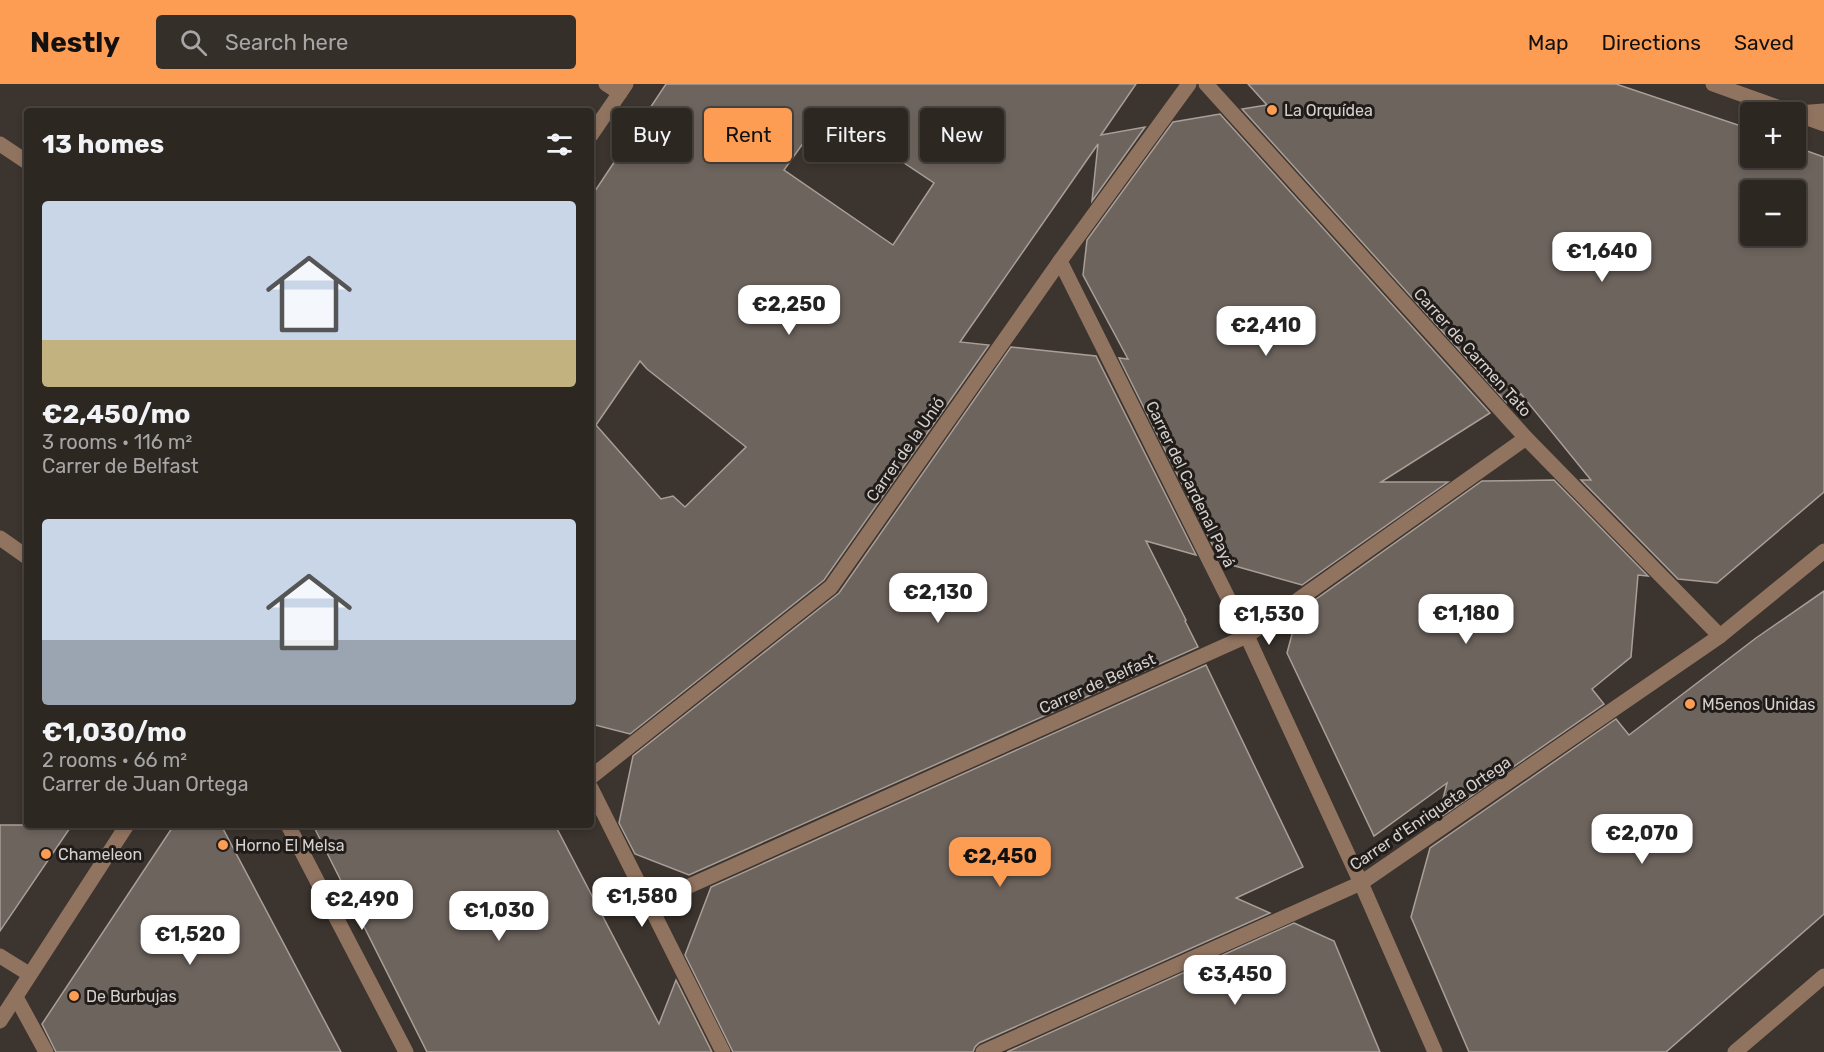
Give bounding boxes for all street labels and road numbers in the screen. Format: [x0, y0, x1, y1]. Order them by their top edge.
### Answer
street label: Carrer de Carmen Tato [1410, 284, 1535, 421]
street label: Carrer de la Unió [862, 393, 948, 505]
street label: Carrer del Cardenal Payá [1142, 398, 1239, 570]
street label: Carrer de Belfast [1036, 649, 1158, 718]
street label: Carrer d'Enriqueta Ortega [1346, 752, 1514, 874]

